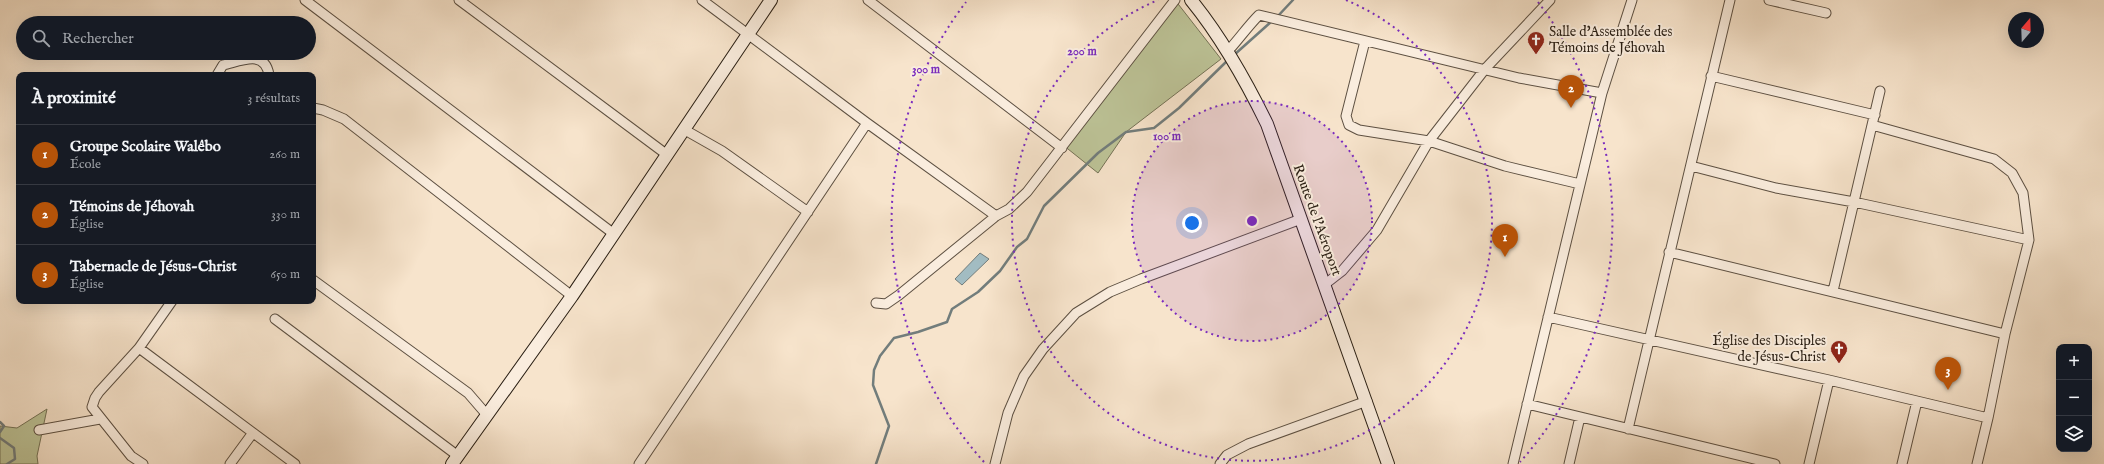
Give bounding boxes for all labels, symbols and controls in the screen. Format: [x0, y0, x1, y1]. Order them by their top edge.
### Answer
north arrow [2008, 12, 2044, 48]
search box [16, 16, 316, 60]
place label: Salle d'Assemblée des Témoins de Jéhovah [1549, 23, 1673, 57]
icon: search [30, 27, 52, 49]
text: Rechercher [62, 29, 134, 48]
church icon: Salle d'Assemblée des Témoins de Jéhovah [1526, 30, 1546, 55]
text: 200 m [1067, 44, 1097, 59]
text: 300 m [912, 62, 941, 77]
pin: 2 [1558, 75, 1584, 108]
text: À proximité [32, 88, 116, 109]
text: 3 résultats [248, 90, 300, 107]
text: 100 m [1153, 129, 1182, 144]
text: Groupe Scolaire Walêbo [70, 137, 221, 156]
text: 1 [43, 146, 47, 163]
text: 260 m [269, 146, 300, 163]
text: École [70, 156, 101, 173]
street label: Route de l'Aéroport [1288, 162, 1346, 278]
text: Témoins de Jéhovah [70, 197, 194, 216]
text: 2 [42, 206, 48, 223]
text: 330 m [271, 206, 300, 223]
your location [1182, 213, 1202, 233]
centre of rings [1245, 214, 1259, 228]
text: Église [70, 216, 104, 233]
pin: 1 [1492, 224, 1518, 257]
text: Tabernacle de Jésus-Christ [70, 257, 237, 276]
text: 3 [43, 266, 47, 283]
text: 650 m [271, 266, 300, 283]
text: Église [70, 276, 104, 293]
place label: Église des Disciples de Jésus-Christ [1713, 331, 1826, 366]
church icon: Église des Disciples de Jésus-Christ [1829, 339, 1849, 364]
map controls [2056, 344, 2092, 452]
button: + [2056, 344, 2092, 380]
pin: 3 [1935, 357, 1961, 390]
button: − [2056, 380, 2092, 416]
button: layers [2056, 416, 2092, 452]

